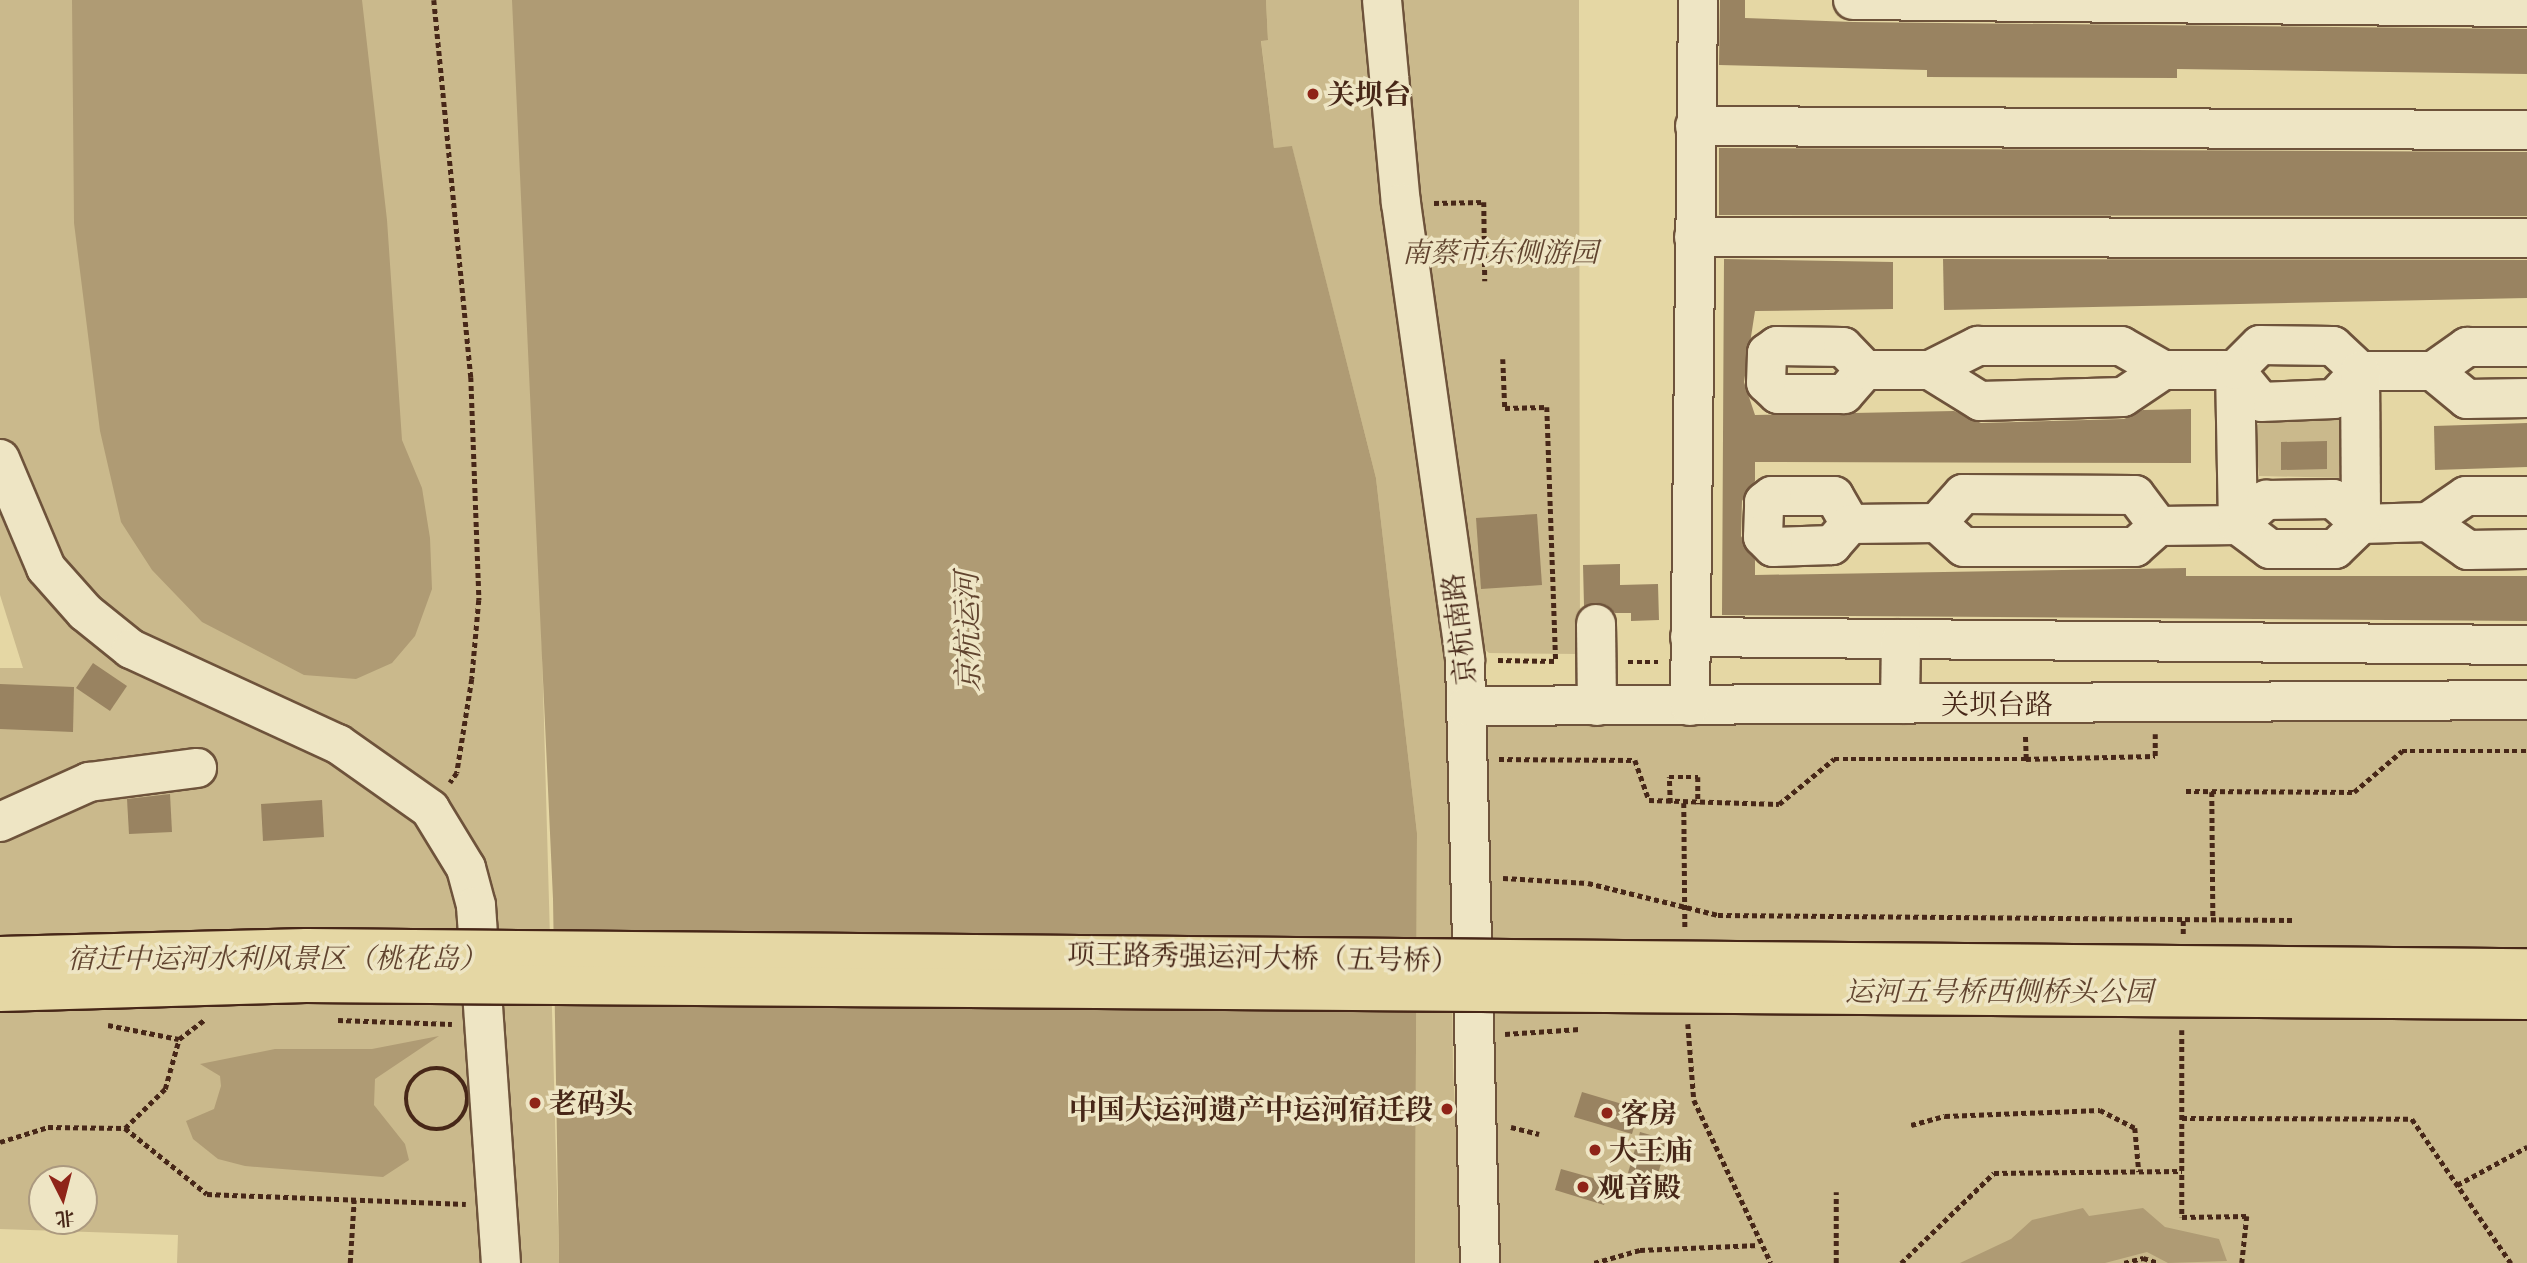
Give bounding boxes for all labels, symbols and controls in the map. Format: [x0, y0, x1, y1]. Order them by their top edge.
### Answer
place label: 关坝台 [1327, 77, 1411, 111]
marker: 关坝台 [1305, 86, 1321, 102]
park label: 南蔡市东侧游园 [1402, 235, 1598, 269]
street label: 京杭南路 [1436, 571, 1482, 687]
water label: 京杭运河 [948, 572, 986, 692]
street label: 关坝台路 [1941, 687, 2053, 721]
street label: 项王路秀强运河大桥（五号桥） [1067, 937, 1459, 977]
park label: 宿迁中运河水利风景区（桃花岛） [67, 941, 487, 975]
park label: 运河五号桥西侧桥头公园 [1845, 974, 2153, 1008]
place label: 老码头 [549, 1086, 633, 1120]
place label: 中国大运河遗产中运河宿迁段 [1069, 1092, 1433, 1126]
marker: 老码头 [527, 1095, 543, 1111]
place label: 客房 [1621, 1096, 1677, 1130]
marker: 中国大运河遗产中运河宿迁段 [1439, 1101, 1455, 1117]
marker: 客房 [1599, 1105, 1615, 1121]
place label: 大王庙 [1609, 1133, 1693, 1167]
marker: 大王庙 [1587, 1142, 1603, 1158]
north arrow [28, 1165, 98, 1235]
place label: 观音殿 [1597, 1170, 1681, 1204]
marker: 观音殿 [1575, 1179, 1591, 1195]
text: 北 [54, 1204, 76, 1234]

